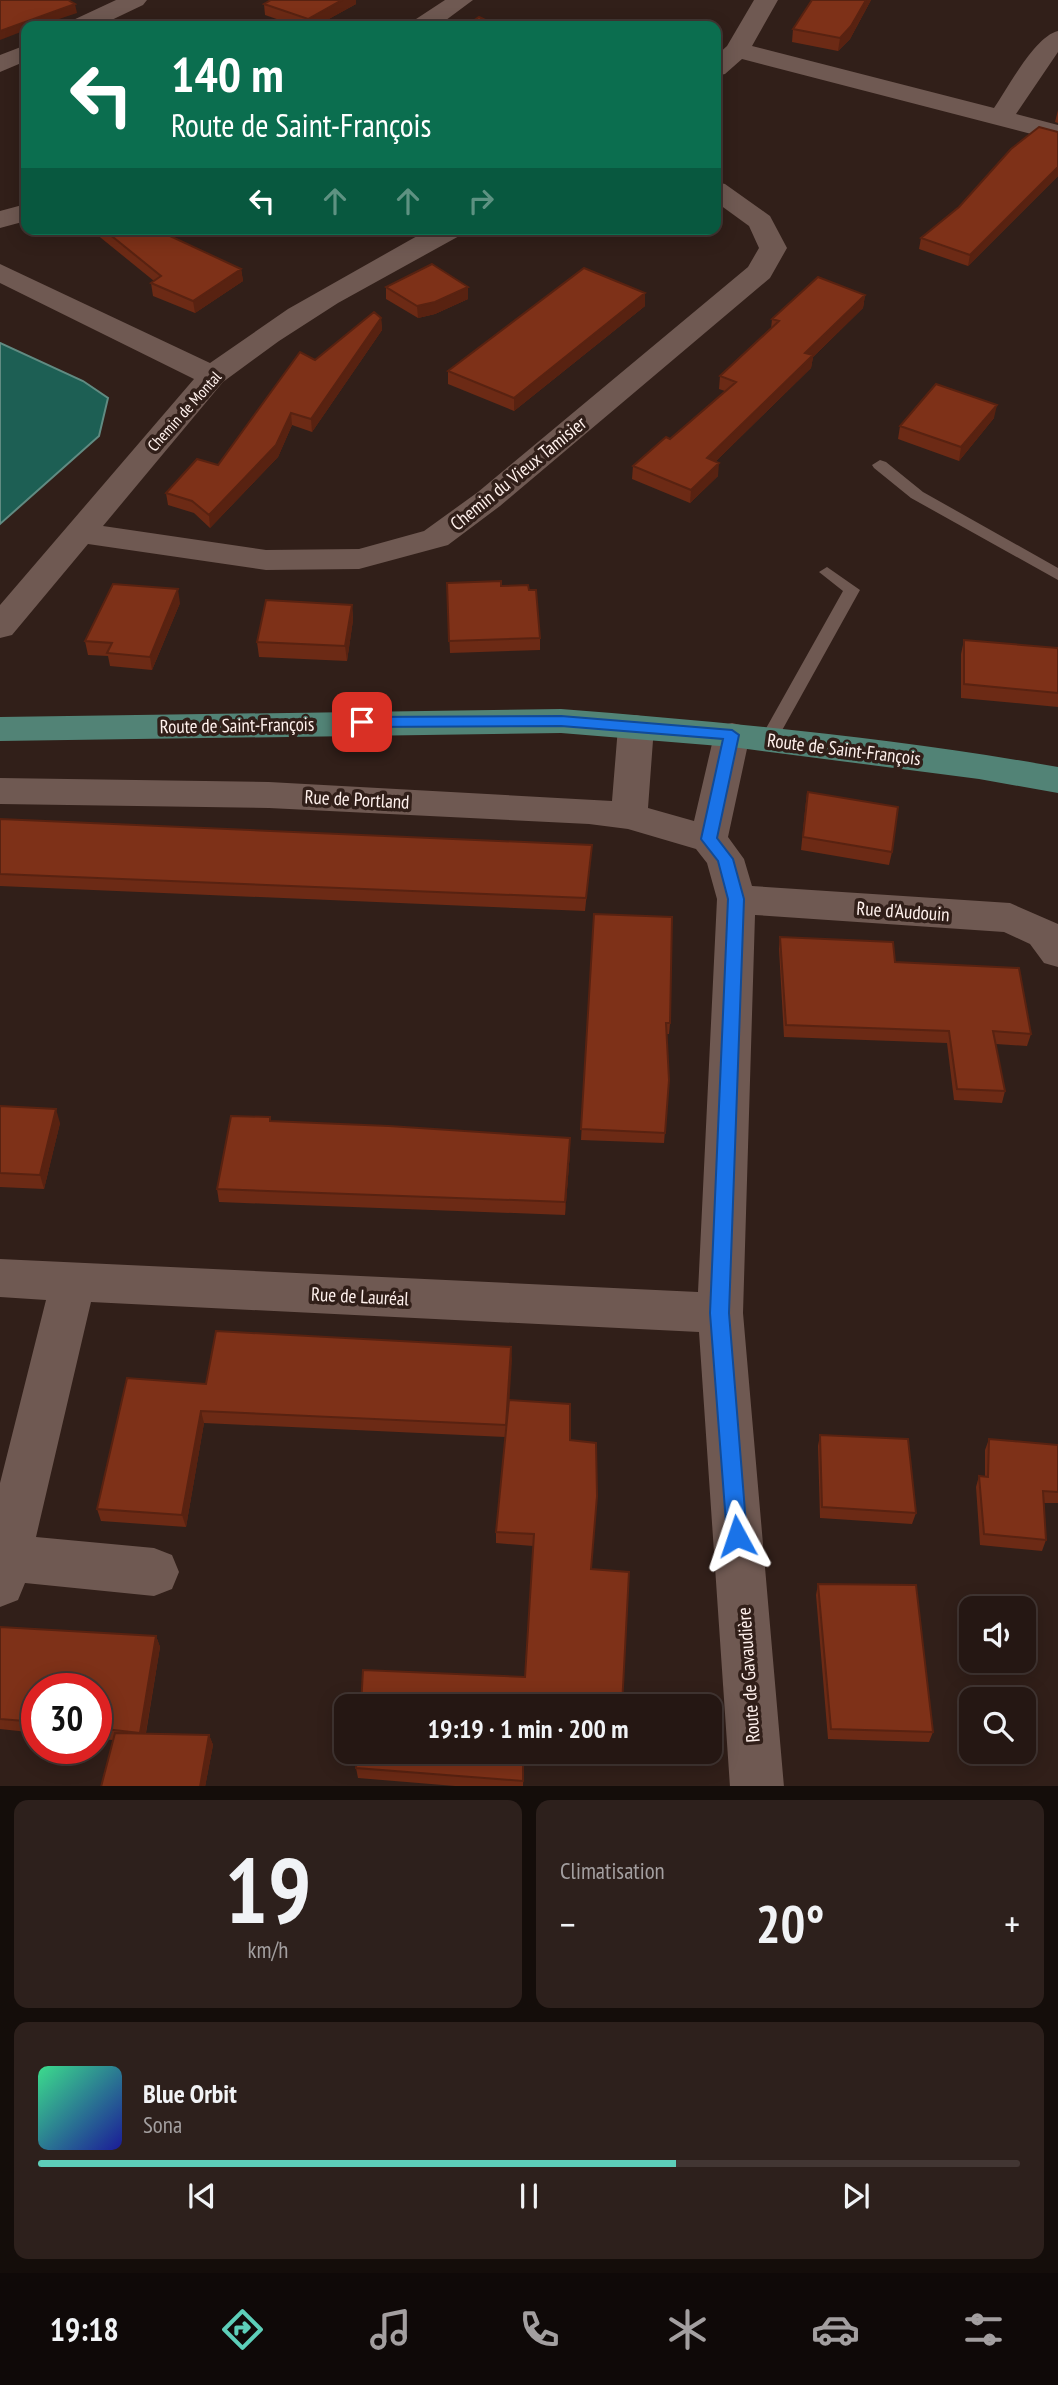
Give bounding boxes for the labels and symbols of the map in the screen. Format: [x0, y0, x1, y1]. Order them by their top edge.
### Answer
street label: Chemin de Montal [143, 367, 225, 455]
street label: Chemin du Vieux Tamisier [445, 410, 592, 535]
pin [332, 692, 392, 752]
street label: Route de Saint-François [160, 712, 314, 738]
street label: Route de Saint-François [766, 728, 922, 770]
street label: Rue de Portland [304, 784, 410, 814]
street label: Rue d'Audouin [856, 896, 950, 926]
street label: Rue de Lauréal [310, 1281, 410, 1311]
position arrow [700, 1499, 774, 1573]
street label: Route de Gavaudière [731, 1607, 765, 1743]
speed limit sign: 30 [21, 1673, 112, 1764]

